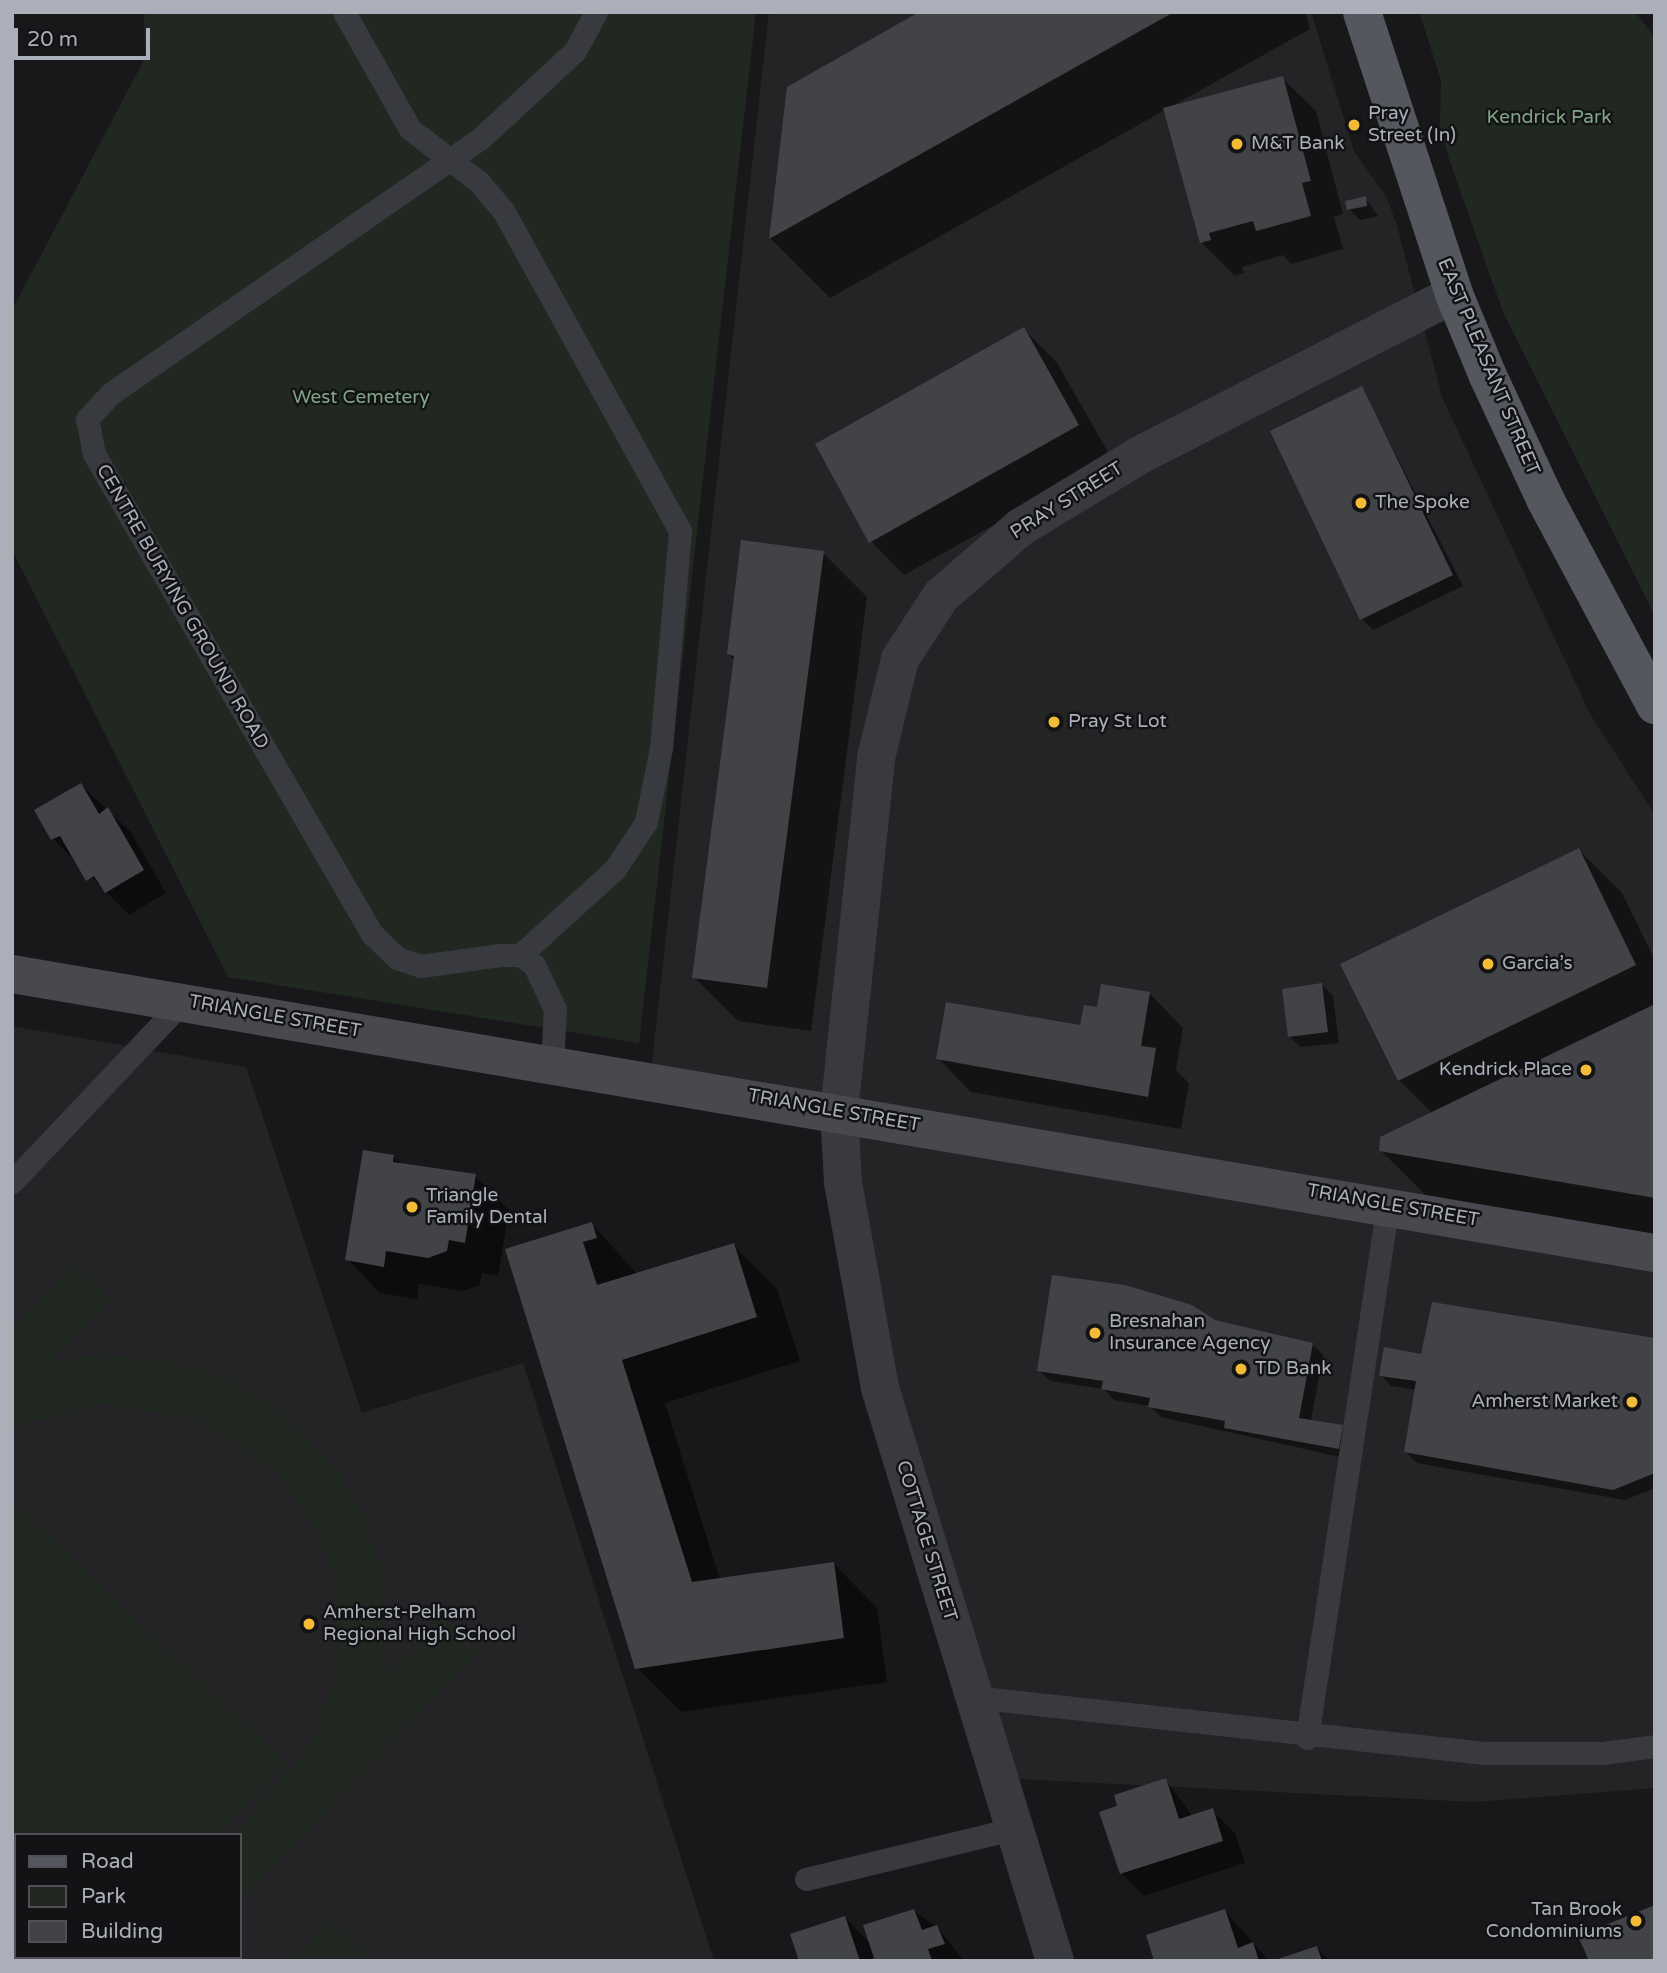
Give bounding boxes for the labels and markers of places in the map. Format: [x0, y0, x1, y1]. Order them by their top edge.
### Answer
place label: Pray Street (In) [1368, 103, 1456, 147]
marker: Pray Street (In) [1346, 117, 1362, 133]
place label: M&T Bank [1251, 133, 1345, 155]
marker: M&T Bank [1229, 136, 1245, 152]
place label: The Spoke [1375, 492, 1470, 514]
marker: The Spoke [1353, 495, 1369, 511]
place label: Pray St Lot [1068, 711, 1167, 733]
marker: Pray St Lot [1046, 714, 1062, 730]
place label: Garcia’s [1502, 953, 1573, 975]
marker: Garcia’s [1480, 956, 1496, 972]
place label: Kendrick Place [1439, 1059, 1572, 1081]
marker: Kendrick Place [1578, 1062, 1594, 1078]
place label: Triangle Family Dental [426, 1185, 548, 1229]
marker: Triangle Family Dental [404, 1199, 420, 1215]
place label: Bresnahan Insurance Agency [1109, 1311, 1270, 1355]
marker: Bresnahan Insurance Agency [1087, 1325, 1103, 1341]
place label: TD Bank [1255, 1358, 1332, 1380]
marker: TD Bank [1233, 1361, 1249, 1377]
place label: Amherst Market [1471, 1391, 1618, 1413]
marker: Amherst Market [1624, 1394, 1640, 1410]
place label: Amherst-Pelham Regional High School [323, 1602, 516, 1646]
marker: Amherst-Pelham Regional High School [301, 1616, 317, 1632]
place label: Tan Brook Condominiums [1486, 1899, 1622, 1943]
marker: Tan Brook Condominiums [1628, 1913, 1644, 1929]

